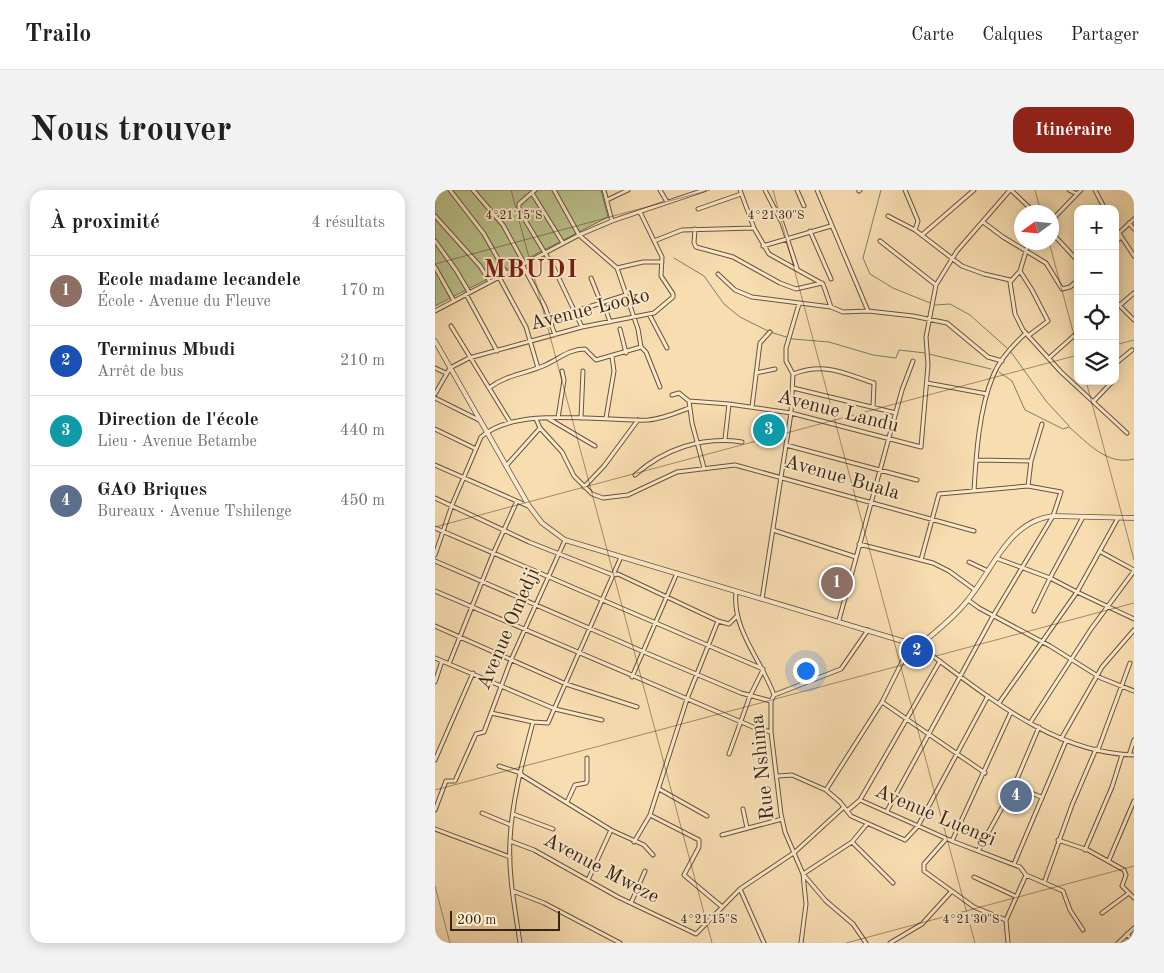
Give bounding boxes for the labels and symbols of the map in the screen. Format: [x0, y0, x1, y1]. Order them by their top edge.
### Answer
north arrow [1014, 205, 1059, 250]
text: 4°21'15"S [486, 209, 542, 222]
text: 4°21'30"S [748, 210, 804, 222]
district label: MBUDI [484, 258, 578, 283]
street label: Avenue Looko [528, 285, 652, 335]
street label: Avenue Landu [775, 387, 901, 437]
pin: 3 [753, 411, 785, 449]
street label: Avenue Buala [782, 452, 902, 504]
pin: 1 [821, 564, 853, 602]
street label: Avenue Omedji [474, 565, 544, 693]
pin: 2 [901, 632, 933, 670]
your location [793, 658, 819, 684]
street label: Rue Nshima [748, 713, 778, 821]
pin: 4 [1000, 777, 1032, 815]
street label: Avenue Luengi [872, 782, 998, 850]
street label: Avenue Mweze [540, 830, 662, 908]
scale bar [450, 908, 560, 931]
text: 4°21'15"S [681, 913, 737, 926]
text: 4°21'30"S [943, 914, 999, 926]

